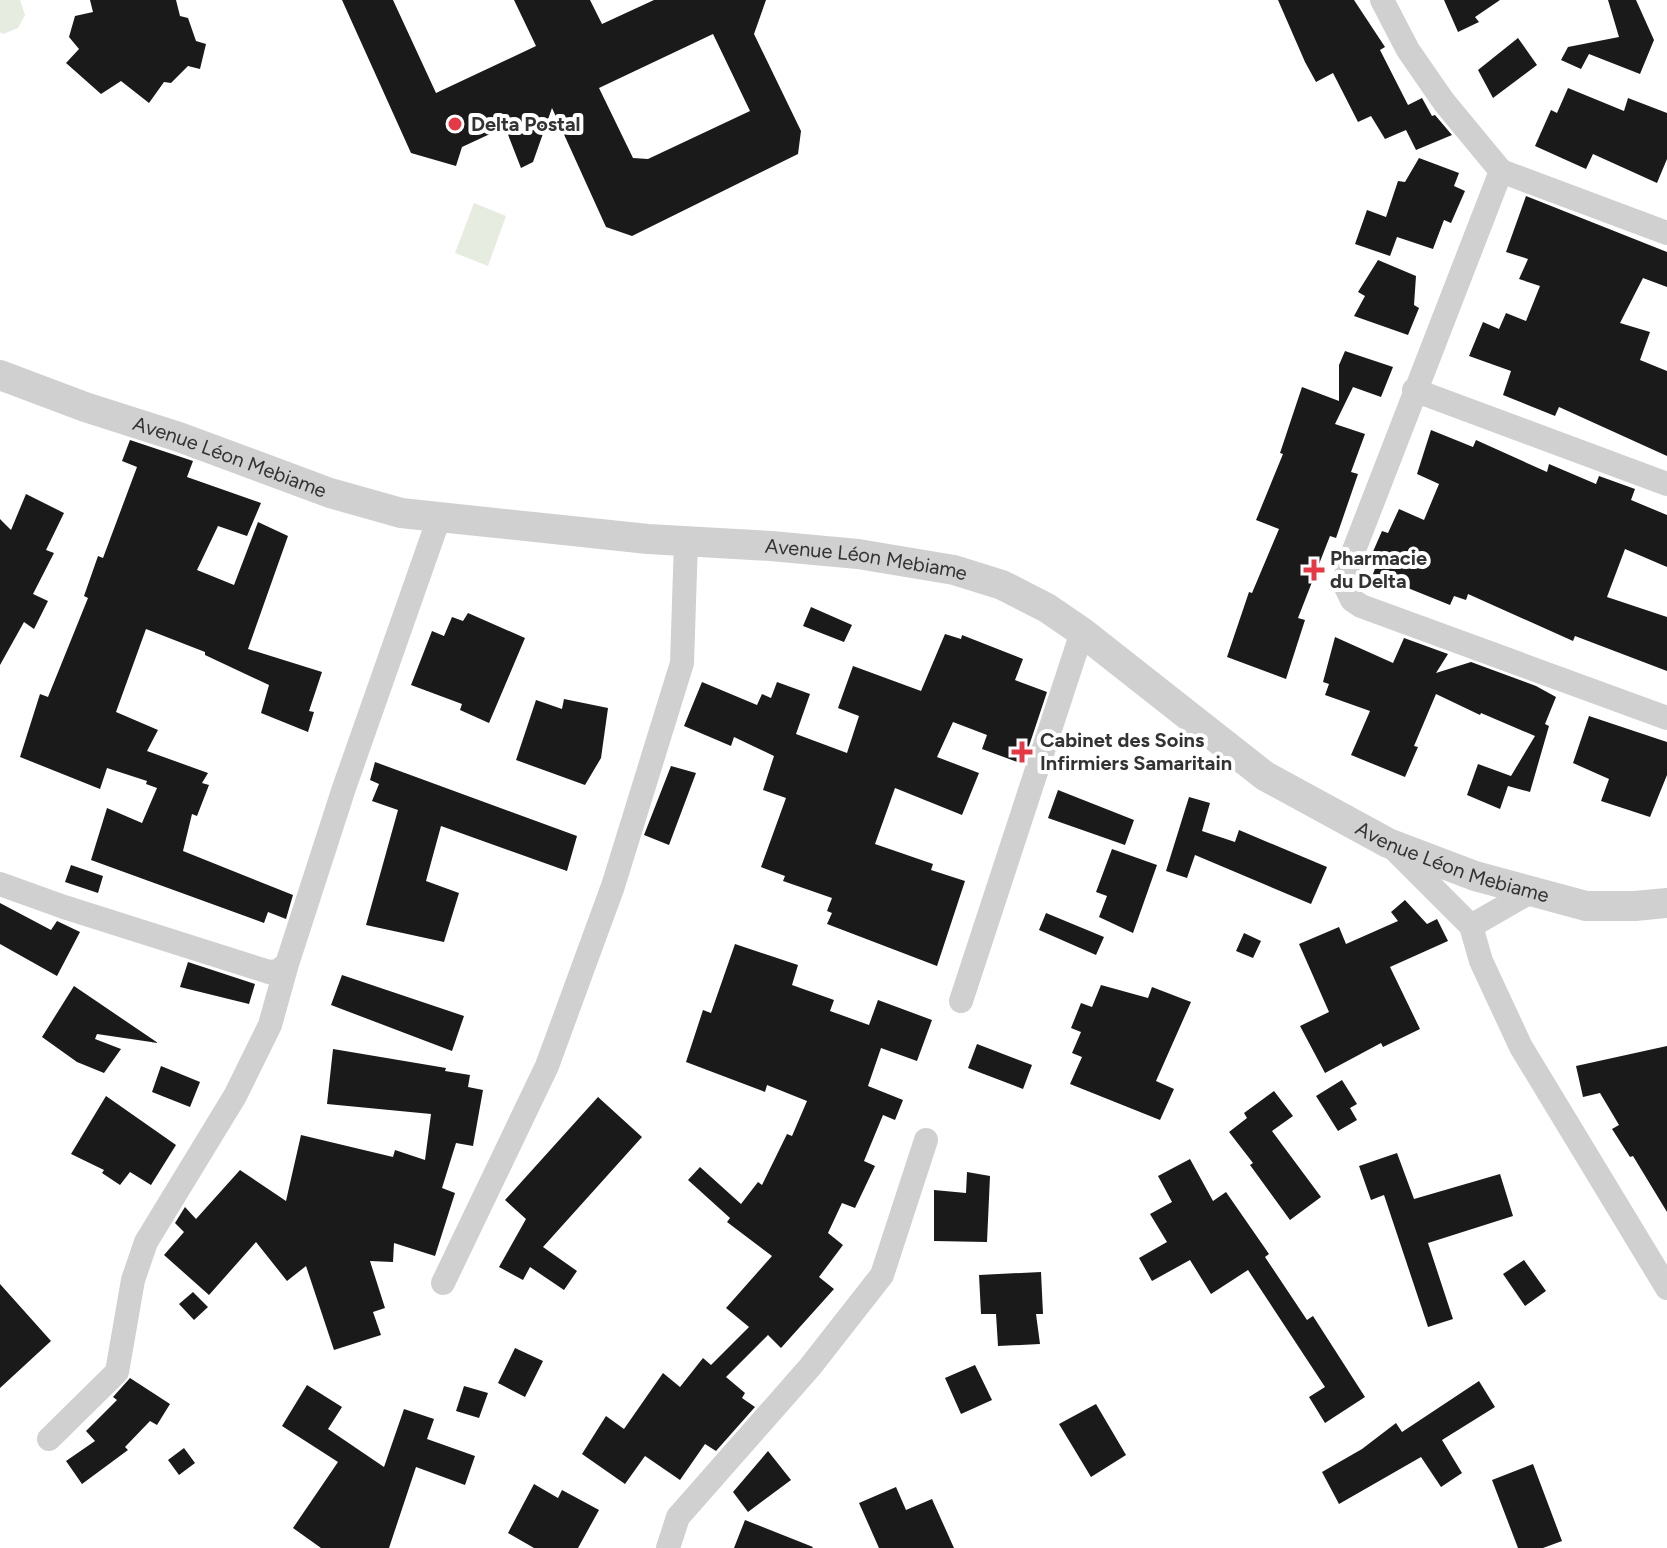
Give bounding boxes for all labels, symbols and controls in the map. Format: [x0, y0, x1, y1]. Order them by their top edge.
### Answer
place label: Delta Postal [471, 112, 581, 136]
marker: Delta Postal [446, 115, 464, 133]
street label: Avenue Léon Mebiame [130, 411, 330, 503]
street label: Avenue Léon Mebiame [764, 534, 971, 585]
place label: Pharmacie du Delta [1330, 546, 1427, 593]
marker: Pharmacie du Delta [1305, 561, 1323, 579]
place label: Cabinet des Soins Infirmiers Samaritain [1040, 728, 1232, 775]
marker: Cabinet des Soins Infirmiers Samaritain [1011, 741, 1033, 763]
street label: Avenue Léon Mebiame [1352, 816, 1552, 907]

